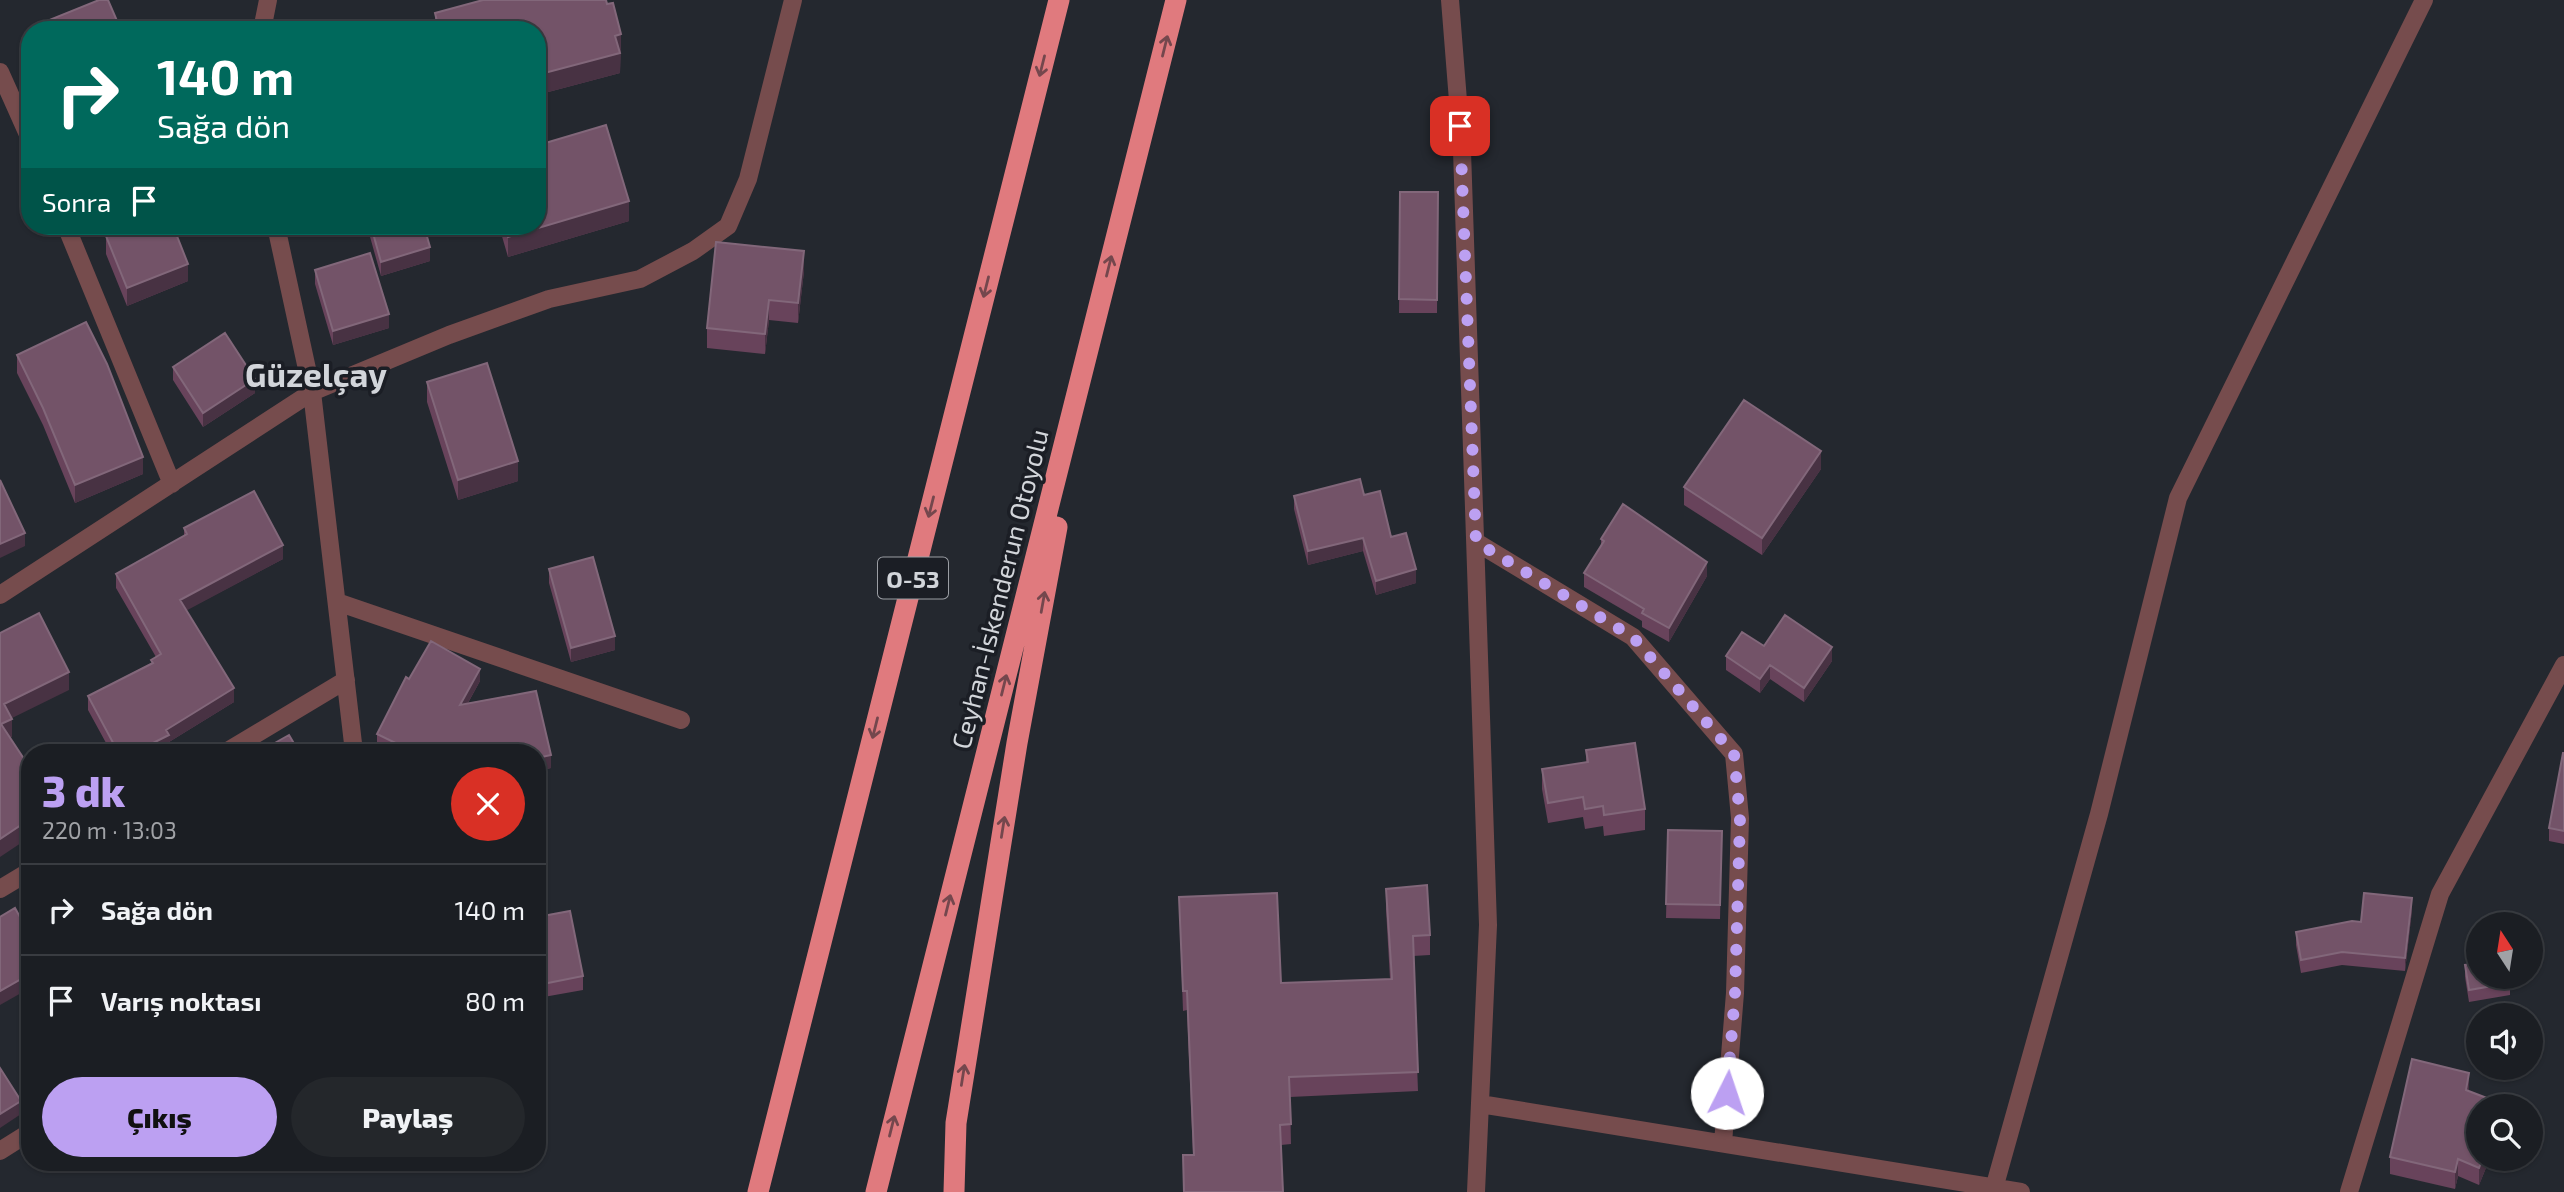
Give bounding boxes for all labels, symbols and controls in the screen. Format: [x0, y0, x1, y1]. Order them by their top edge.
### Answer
one-way arrow [1159, 35, 1172, 58]
text: 140 m [157, 46, 294, 105]
icon: right [42, 49, 133, 140]
one-way arrow [1035, 54, 1048, 77]
pin [1430, 96, 1490, 156]
text: Sağa dön [157, 106, 290, 144]
icon: arrive [1441, 107, 1479, 145]
icon: arrive [125, 182, 163, 220]
text: Sonra [42, 186, 111, 217]
one-way arrow [1103, 255, 1116, 278]
one-way arrow [979, 275, 992, 298]
district label: Güzelçay [245, 354, 387, 396]
street label: Ceyhan-İskenderun Otoyolu [944, 426, 1054, 752]
one-way arrow [924, 495, 937, 518]
road number: O-53 [878, 558, 948, 598]
one-way arrow [1037, 592, 1050, 614]
one-way arrow [998, 674, 1011, 696]
one-way arrow [868, 716, 881, 739]
text: 3 dk [42, 765, 125, 815]
button: close [451, 767, 525, 841]
text: 220 m · 13:03 [42, 816, 177, 844]
one-way arrow [997, 816, 1010, 838]
icon: right [42, 891, 80, 929]
text: Sağa dön [101, 894, 213, 925]
text: 140 m [454, 894, 525, 925]
one-way arrow [942, 894, 955, 917]
north arrow [2466, 912, 2543, 989]
map controls [2466, 912, 2543, 1171]
icon: arrive [42, 982, 80, 1020]
text: Varış noktası [101, 985, 261, 1016]
text: 80 m [465, 985, 525, 1016]
button: sound [2466, 1003, 2543, 1080]
position arrow [1690, 1056, 1764, 1130]
one-way arrow [957, 1064, 970, 1087]
button: Çıkış [42, 1077, 277, 1157]
button: Paylaş [291, 1077, 525, 1157]
button: search [2466, 1094, 2543, 1171]
one-way arrow [886, 1115, 899, 1138]

